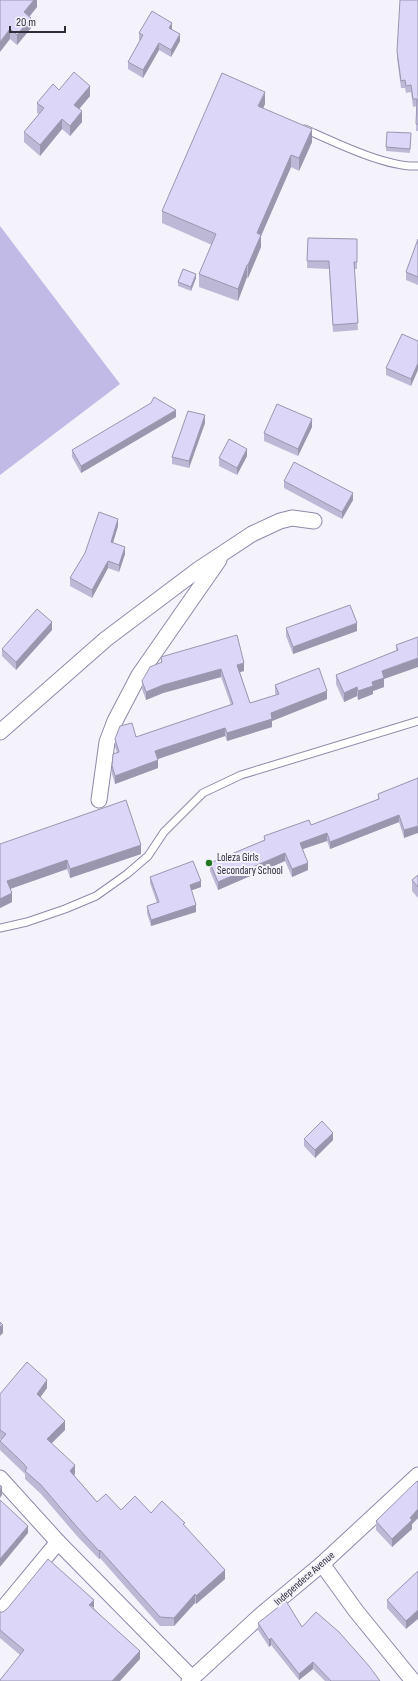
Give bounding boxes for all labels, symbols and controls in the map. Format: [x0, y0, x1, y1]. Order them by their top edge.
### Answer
scale bar [10, 8, 65, 34]
text: 20 m [16, 15, 36, 30]
place label: Loleza Girls Secondary School [217, 851, 283, 877]
marker: Loleza Girls Secondary School [204, 858, 214, 868]
street label: Independece Avenue [271, 1549, 337, 1608]

